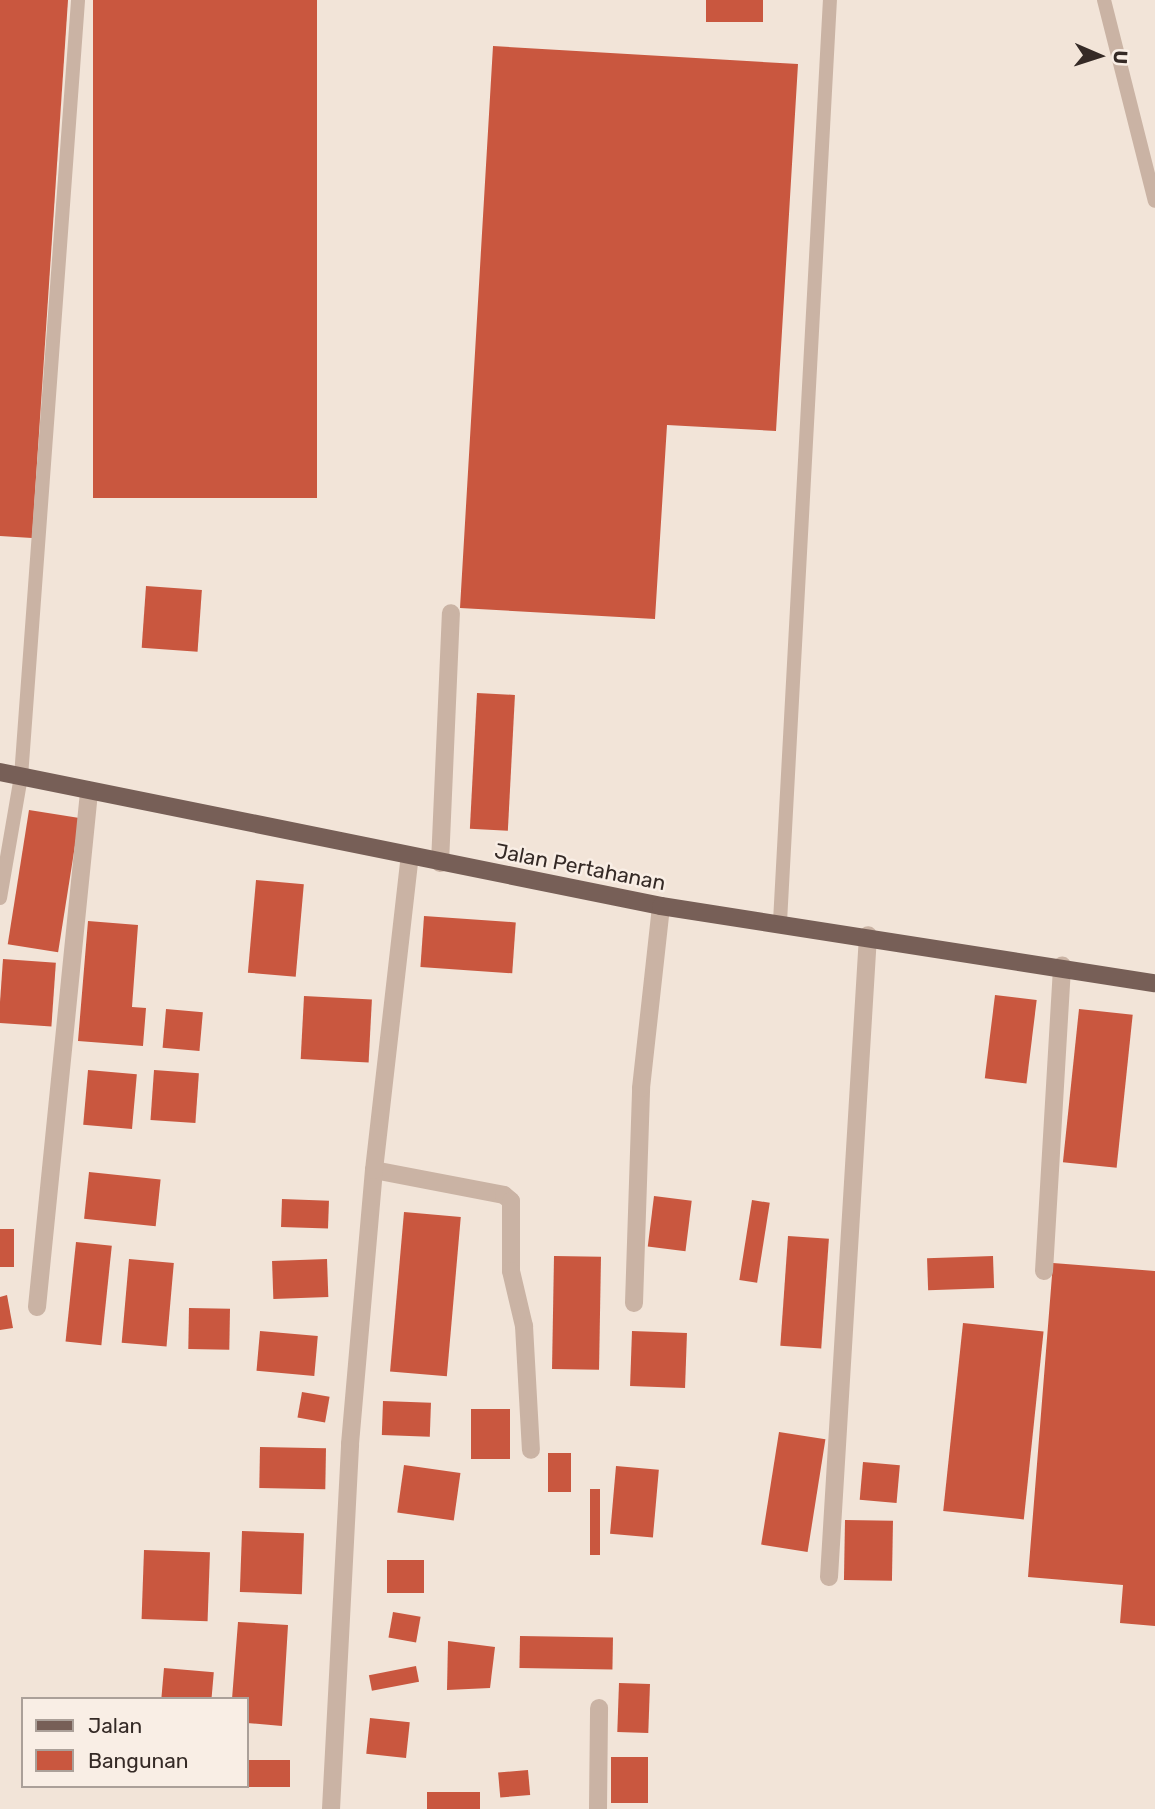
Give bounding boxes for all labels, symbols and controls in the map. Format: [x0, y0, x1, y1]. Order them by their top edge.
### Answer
north arrow [1064, 21, 1134, 91]
text: U [1109, 50, 1132, 65]
street label: Jalan Pertahanan [492, 838, 668, 896]
legend [21, 1697, 248, 1788]
text: Jalan [88, 1713, 142, 1738]
text: Bangunan [88, 1748, 189, 1773]

